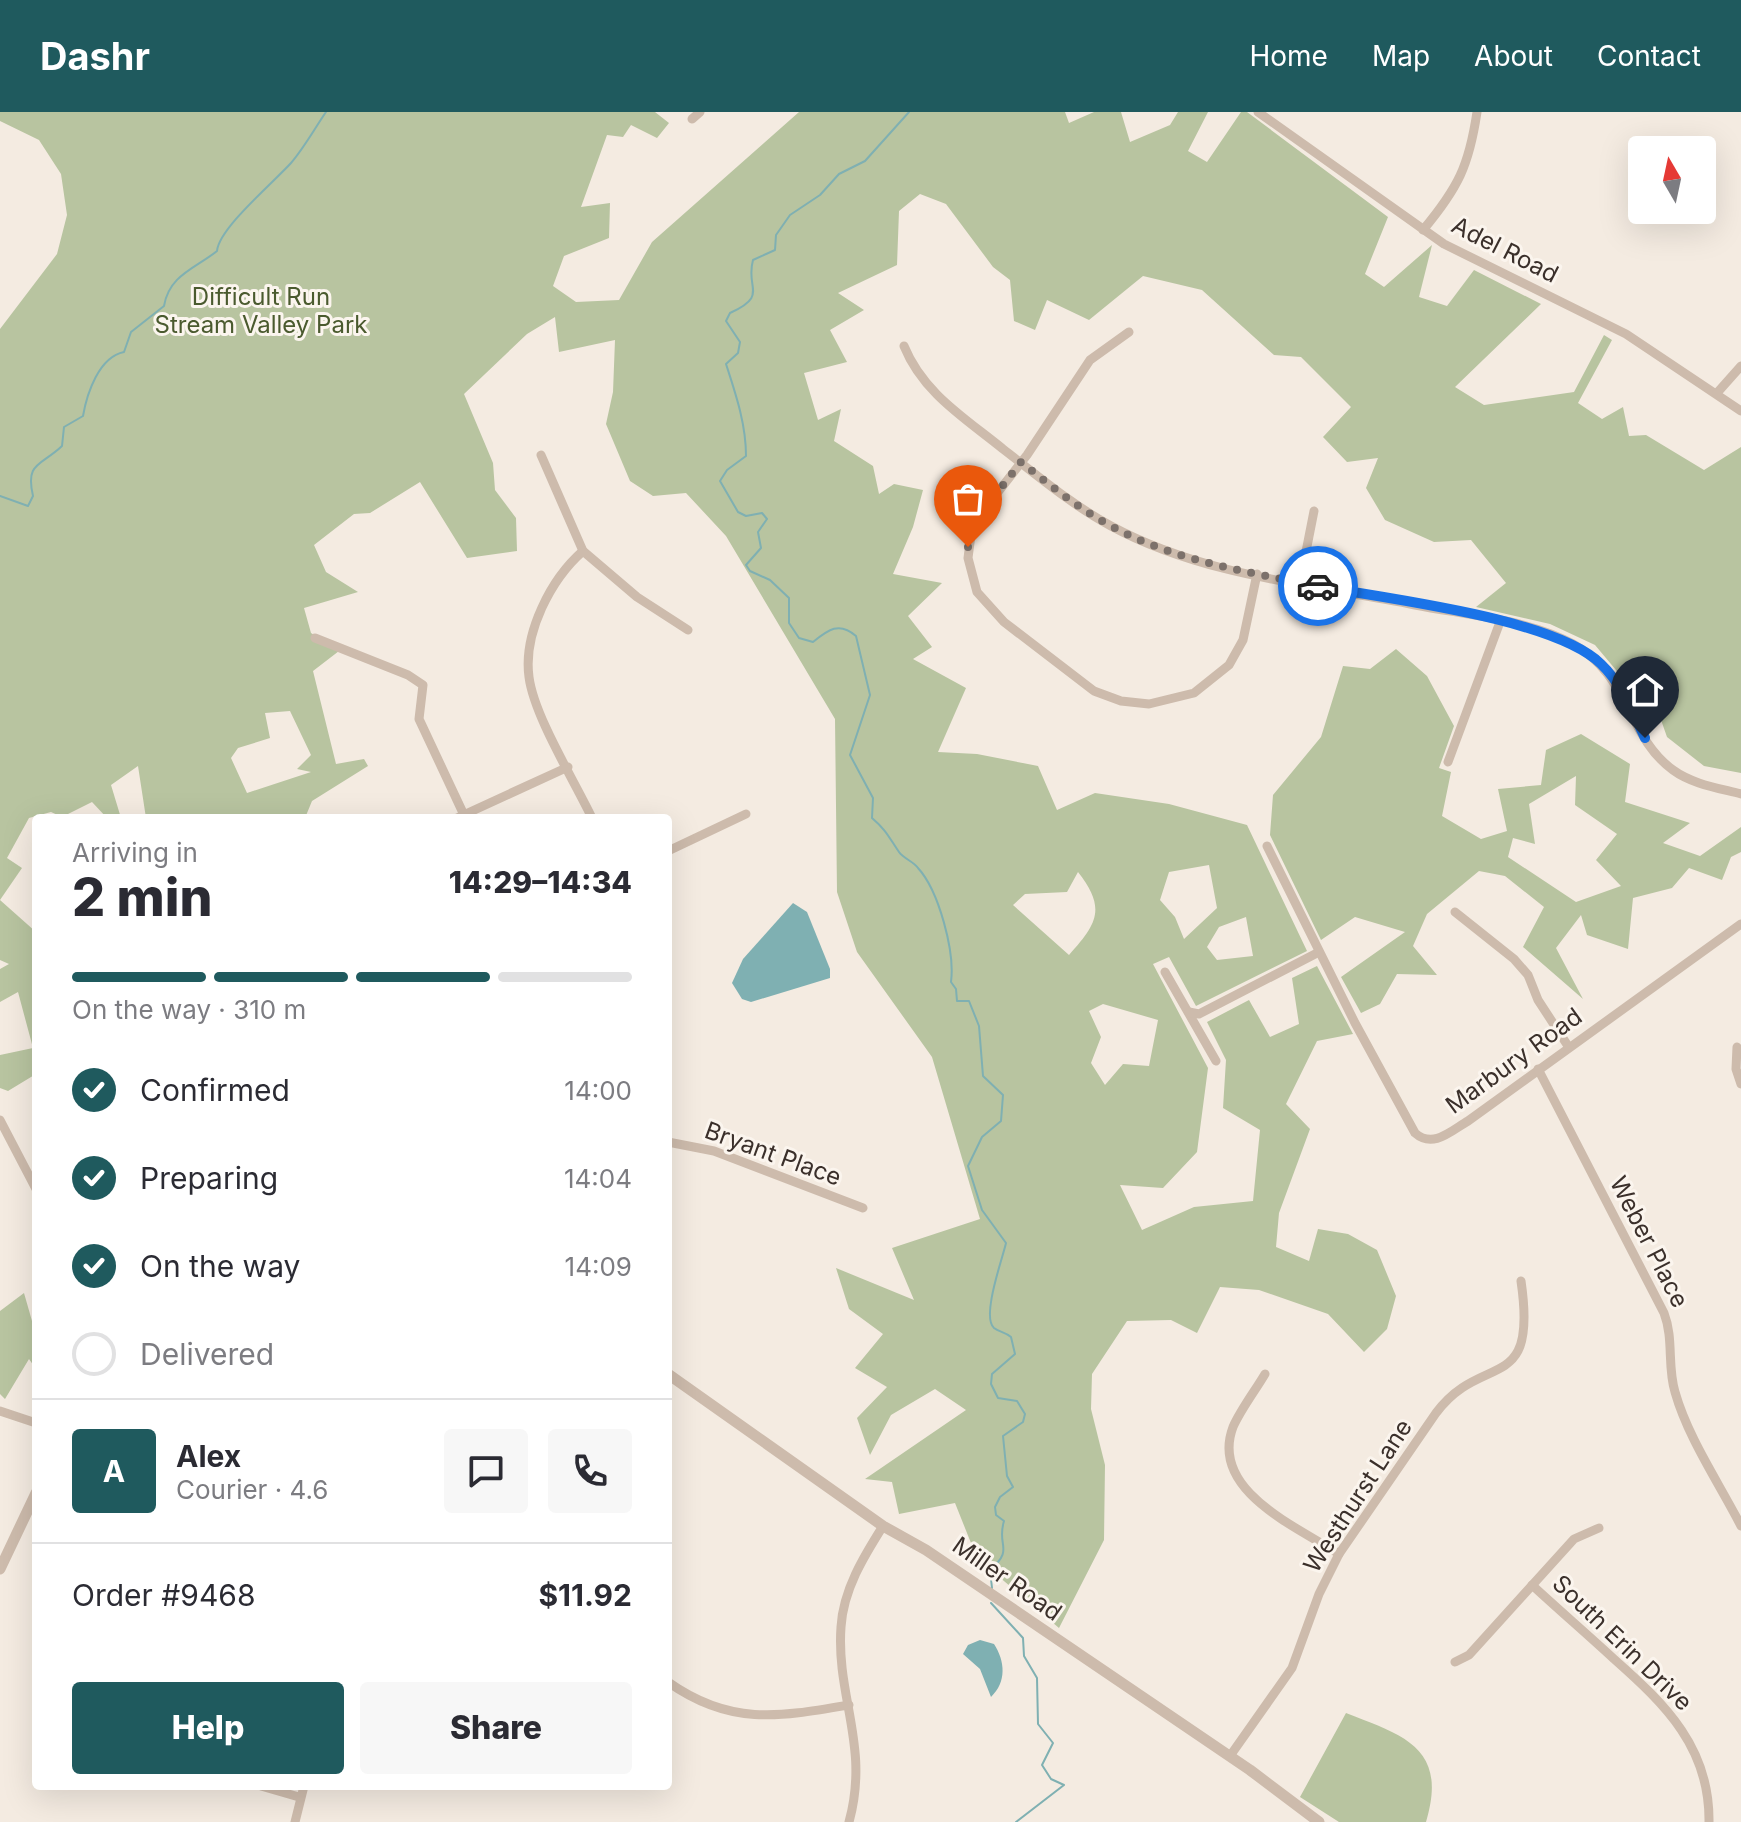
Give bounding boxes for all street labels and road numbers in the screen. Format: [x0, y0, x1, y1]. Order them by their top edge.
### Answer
street label: Adel Road [1447, 210, 1563, 289]
street label: Marbury Road [1440, 1002, 1587, 1120]
street label: Bryant Place [701, 1115, 845, 1192]
street label: Weber Place [1604, 1171, 1695, 1312]
street label: Westhurst Lane [1297, 1414, 1418, 1578]
street label: Miller Road [947, 1530, 1068, 1627]
street label: South Erin Drive [1546, 1569, 1698, 1717]

